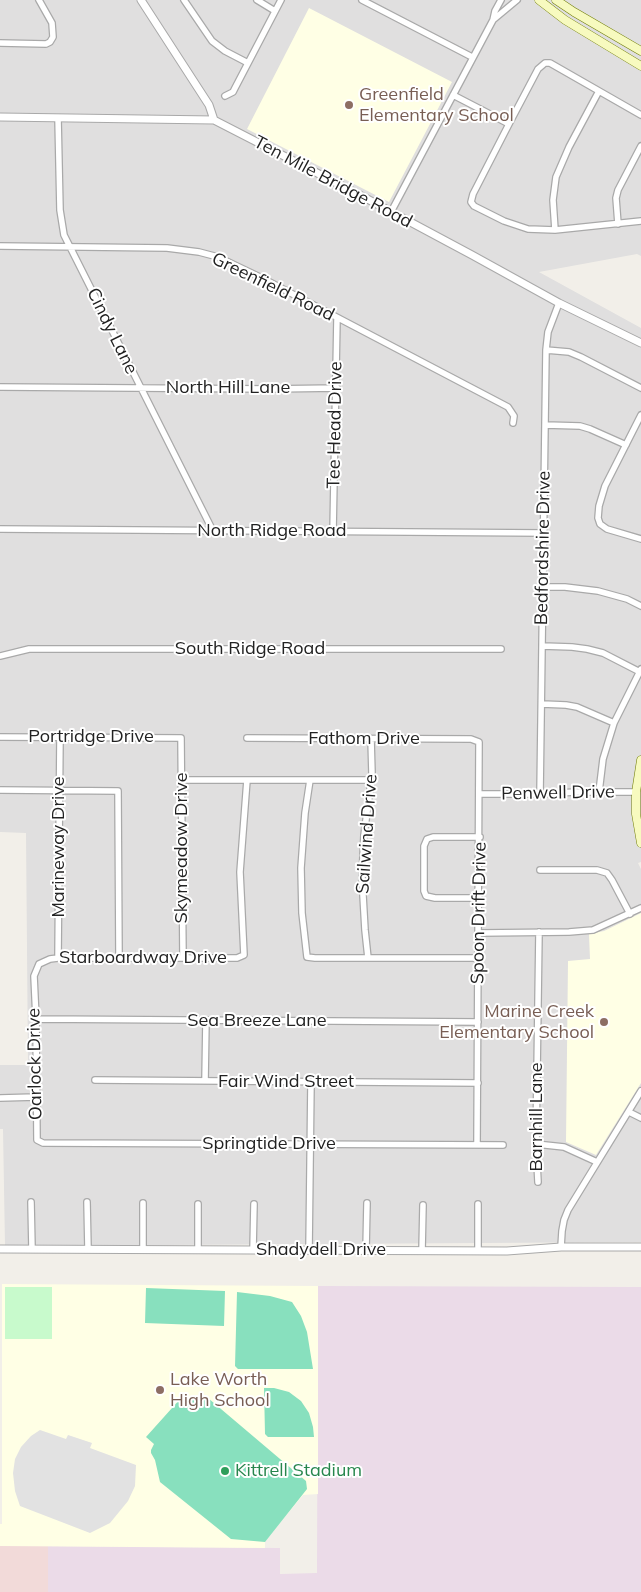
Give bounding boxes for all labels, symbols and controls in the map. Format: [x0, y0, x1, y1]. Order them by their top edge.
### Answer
place label: Greenfield Elementary School [359, 84, 514, 126]
marker: Greenfield Elementary School [343, 99, 355, 111]
street label: Ten Mile Bridge Road [250, 131, 416, 233]
street label: Greenfield Road [208, 248, 338, 326]
street label: Cindy Lane [82, 284, 142, 378]
street label: Tee Head Drive [323, 361, 347, 489]
street label: North Hill Lane [166, 377, 290, 399]
street label: Bedfordshire Drive [531, 471, 555, 625]
street label: North Ridge Road [197, 520, 347, 542]
street label: South Ridge Road [175, 638, 325, 660]
street label: Portridge Drive [28, 726, 154, 748]
street label: Fathom Drive [308, 728, 420, 750]
street label: Skymeadow Drive [171, 773, 193, 923]
street label: Sailwind Drive [352, 773, 382, 895]
street label: Marineway Drive [48, 776, 70, 918]
street label: Penwell Drive [501, 781, 615, 805]
street label: Spoon Drift Drive [467, 842, 491, 984]
street label: Starboardway Drive [59, 947, 227, 969]
place label: Marine Creek Elementary School [439, 1001, 594, 1044]
street label: Oarlock Drive [23, 1008, 47, 1120]
street label: Sea Breeze Lane [187, 1010, 327, 1032]
marker: Marine Creek Elementary School [598, 1016, 610, 1028]
street label: Barnhill Lane [526, 1062, 548, 1172]
street label: Fair Wind Street [218, 1071, 354, 1093]
street label: Springtide Drive [202, 1133, 336, 1155]
street label: Shadydell Drive [256, 1239, 386, 1261]
place label: Lake Worth High School [170, 1369, 270, 1412]
marker: Lake Worth High School [154, 1384, 166, 1396]
place label: Kittrell Stadium [235, 1460, 362, 1482]
marker: Kittrell Stadium [219, 1465, 231, 1477]

